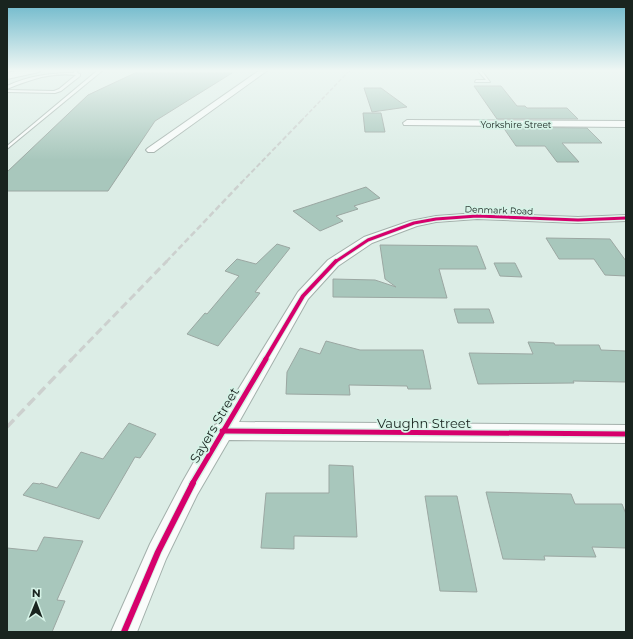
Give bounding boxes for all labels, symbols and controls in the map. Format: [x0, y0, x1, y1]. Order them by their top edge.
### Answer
street label: Yorkshire Street [481, 119, 552, 130]
street label: Denmark Road [465, 203, 533, 217]
street label: Sayers Street [186, 384, 242, 466]
street label: Vaughn Street [377, 415, 471, 431]
north arrow [16, 583, 56, 623]
text: N [32, 586, 41, 600]

